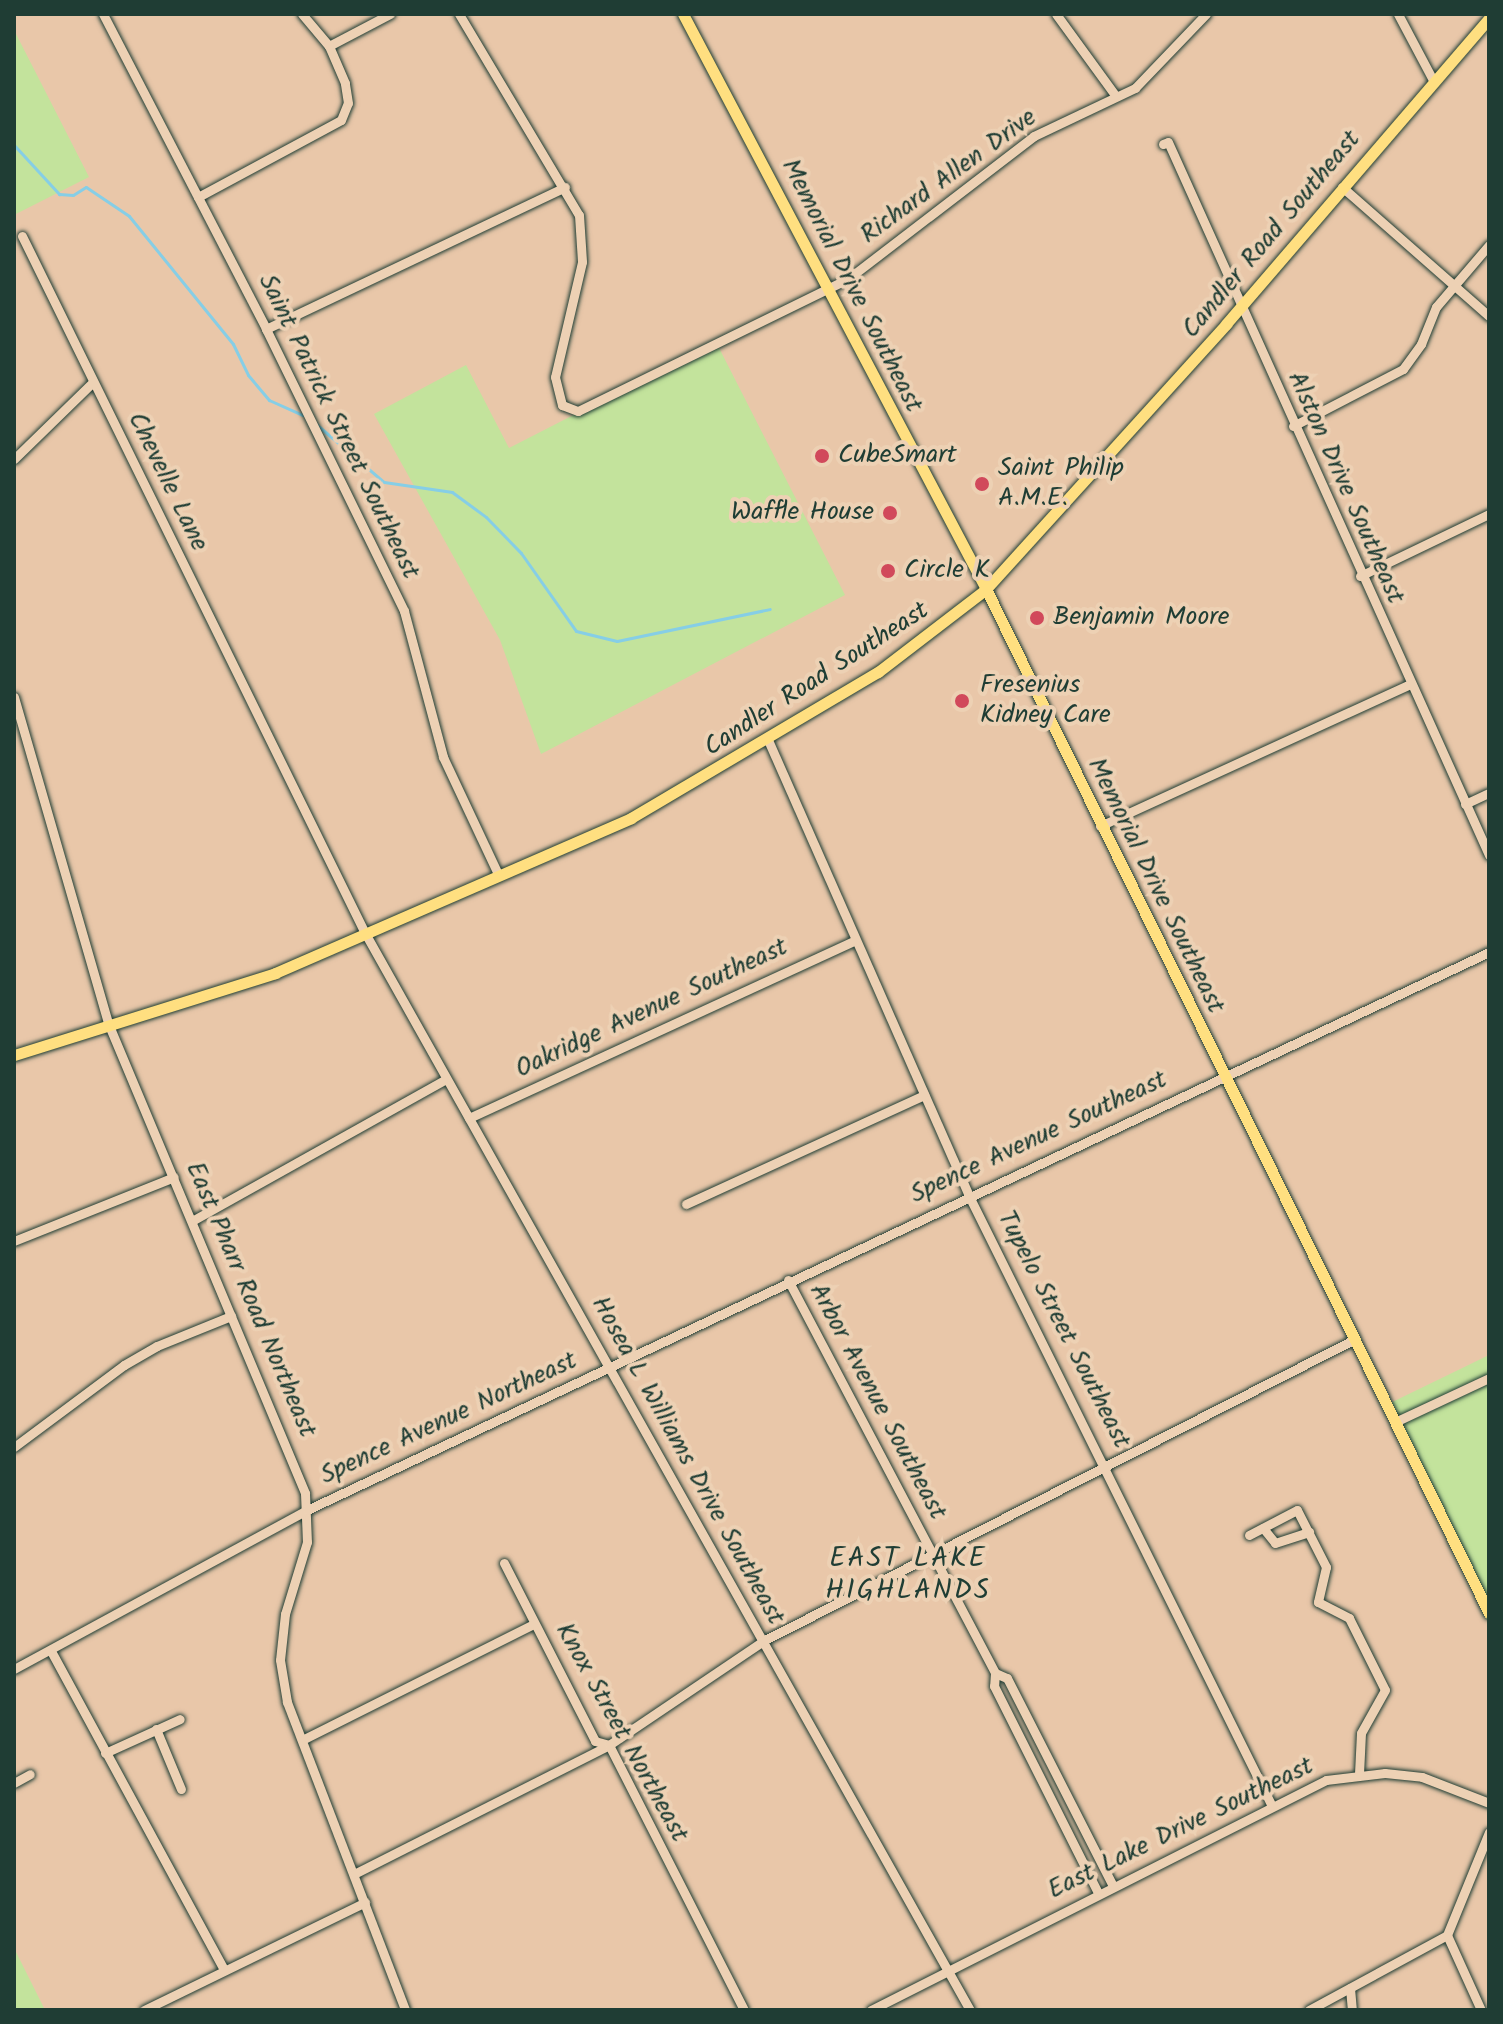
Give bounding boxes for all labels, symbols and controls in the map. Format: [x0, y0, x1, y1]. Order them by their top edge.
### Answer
street label: Richard Allen Drive [855, 103, 1043, 251]
street label: Candler Road Southeast [1176, 125, 1368, 345]
street label: Memorial Drive Southeast [773, 154, 929, 418]
street label: Saint Patrick Street Southeast [250, 269, 426, 585]
street label: Alston Drive Southeast [1280, 367, 1410, 609]
street label: Chevelle Lane [120, 407, 214, 557]
place label: CubeSmart [838, 440, 957, 472]
marker: CubeSmart [813, 447, 831, 465]
place label: Saint Philip A.M.E. [998, 453, 1124, 514]
marker: Saint Philip A.M.E. [973, 475, 991, 493]
place label: Waffle House [731, 497, 874, 529]
marker: Waffle House [881, 504, 899, 522]
place label: Circle K [904, 555, 990, 587]
marker: Circle K [879, 562, 897, 580]
street label: Candler Road Southeast [699, 596, 935, 764]
place label: Benjamin Moore [1053, 602, 1229, 634]
marker: Benjamin Moore [1028, 609, 1046, 627]
place label: Fresenius Kidney Care [980, 670, 1111, 732]
marker: Fresenius Kidney Care [951, 690, 973, 712]
street label: Memorial Drive Southeast [1080, 753, 1230, 1019]
street label: Oakridge Avenue Southeast [511, 932, 793, 1086]
street label: Spence Avenue Southeast [906, 1065, 1172, 1211]
street label: East Pharr Road Northeast [178, 1157, 322, 1443]
street label: Tupelo Street Southeast [989, 1206, 1137, 1454]
street label: Arbor Avenue Southeast [801, 1279, 953, 1525]
street label: Hosea L Williams Drive Southeast [583, 1291, 791, 1631]
street label: Spence Avenue Northeast [316, 1346, 582, 1492]
district label: EAST LAKE HIGHLANDS [825, 1542, 991, 1608]
street label: Knox Street Northeast [548, 1618, 694, 1848]
street label: East Lake Drive Southeast [1043, 1751, 1319, 1907]

